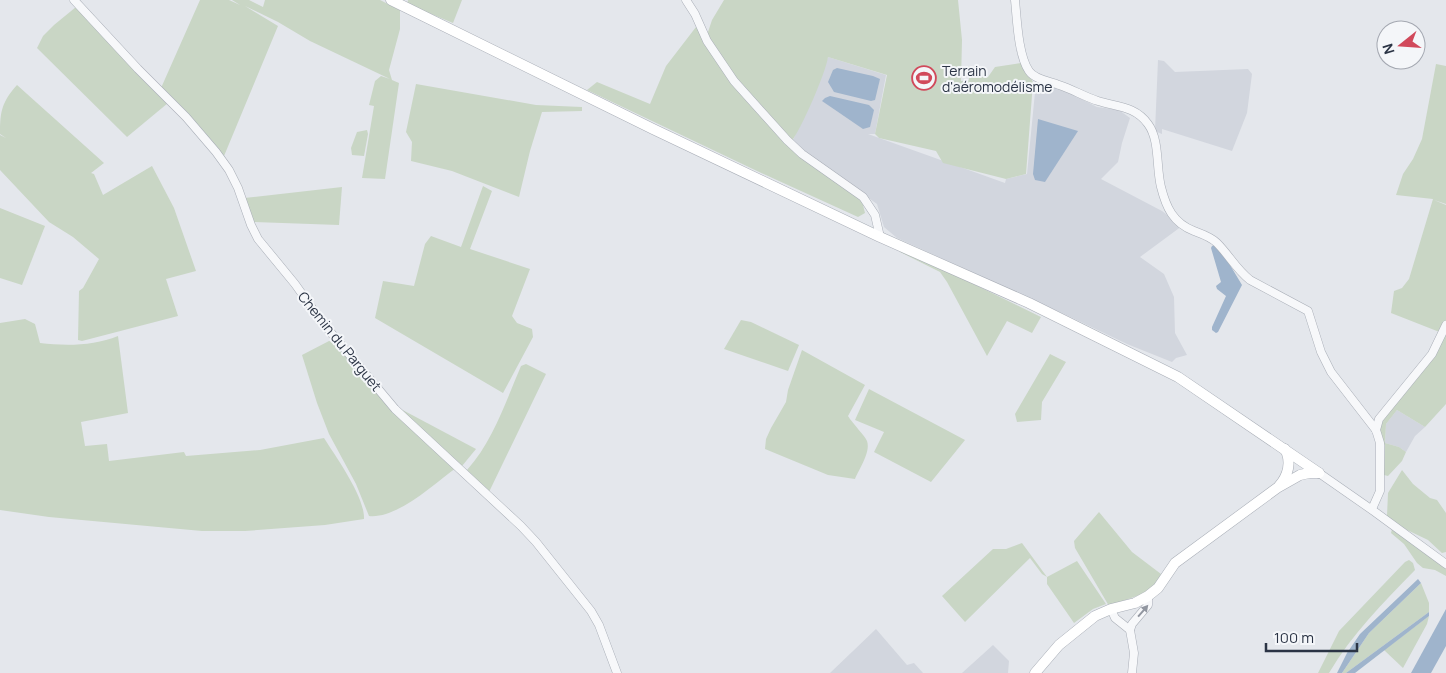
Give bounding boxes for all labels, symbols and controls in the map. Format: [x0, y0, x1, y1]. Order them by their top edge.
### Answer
north arrow [1376, 20, 1426, 70]
text: N [1378, 41, 1399, 57]
place label: Terrain d'aéromodélisme [942, 61, 1053, 96]
sports icon: Terrain d'aéromodélisme [911, 65, 937, 91]
street label: Chemin du Parguet [294, 287, 386, 395]
one-way arrow [1137, 606, 1149, 618]
scale bar [1266, 620, 1357, 652]
text: 100 m [1274, 627, 1314, 648]

